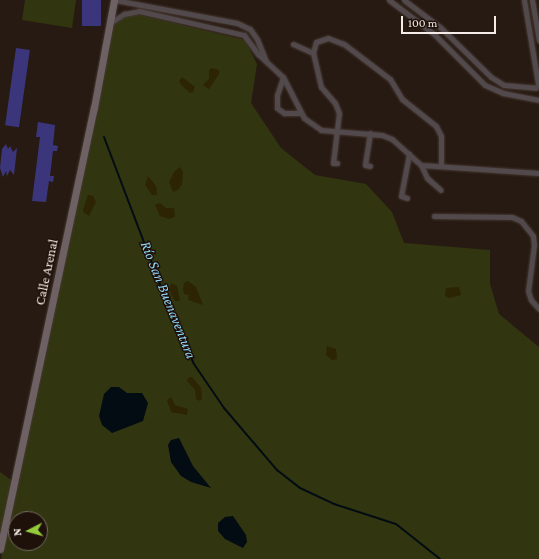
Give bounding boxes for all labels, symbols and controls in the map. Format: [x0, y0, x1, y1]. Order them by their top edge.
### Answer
scale bar [403, 8, 498, 34]
text: 100 m [408, 16, 437, 30]
street label: Calle Arenal [31, 237, 61, 307]
water label: Río San Buenaventura [136, 238, 200, 362]
north arrow [8, 511, 48, 551]
text: N [11, 528, 23, 537]

